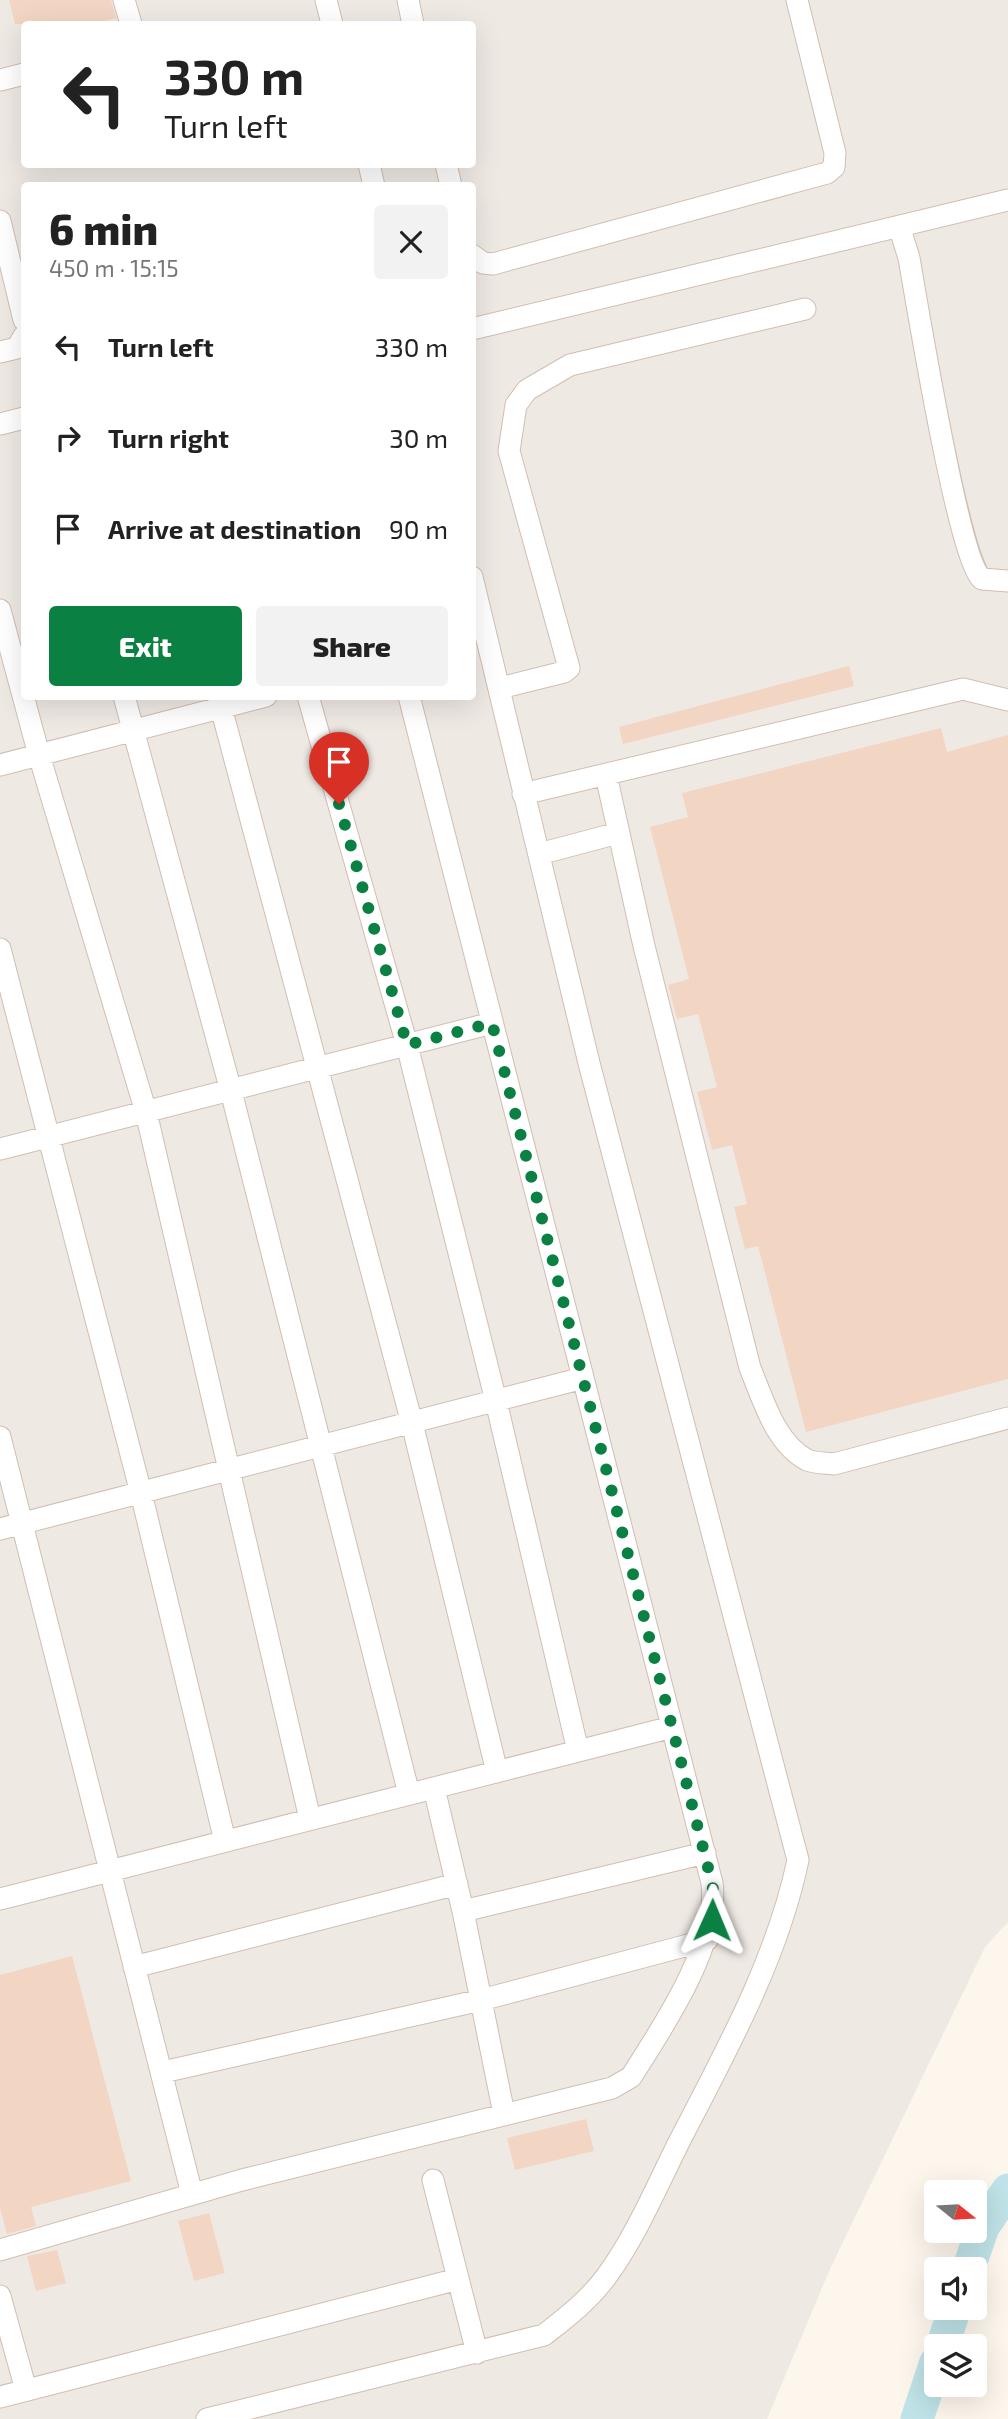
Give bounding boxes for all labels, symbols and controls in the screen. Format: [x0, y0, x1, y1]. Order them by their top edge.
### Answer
text: 330 m [164, 46, 304, 105]
icon: left [49, 49, 140, 140]
text: Turn left [164, 106, 288, 144]
text: 6 min [49, 203, 158, 253]
button: close [374, 205, 448, 279]
text: 450 m · 15:15 [49, 254, 179, 282]
icon: left [49, 328, 87, 366]
text: Turn left [108, 331, 214, 362]
text: 330 m [375, 331, 448, 362]
icon: right [49, 419, 87, 457]
text: Turn right [108, 422, 229, 453]
text: 30 m [389, 422, 448, 453]
icon: arrive [49, 510, 87, 548]
text: Arrive at destination [108, 513, 361, 544]
text: 90 m [389, 513, 448, 544]
button: Exit [49, 606, 242, 686]
button: Share [256, 606, 448, 686]
pin [309, 732, 369, 804]
icon: arrive [320, 743, 358, 781]
position arrow [675, 1883, 749, 1957]
north arrow [924, 2180, 987, 2244]
map controls [924, 2180, 987, 2397]
button: sound [924, 2257, 987, 2320]
button: layers [924, 2334, 987, 2397]

